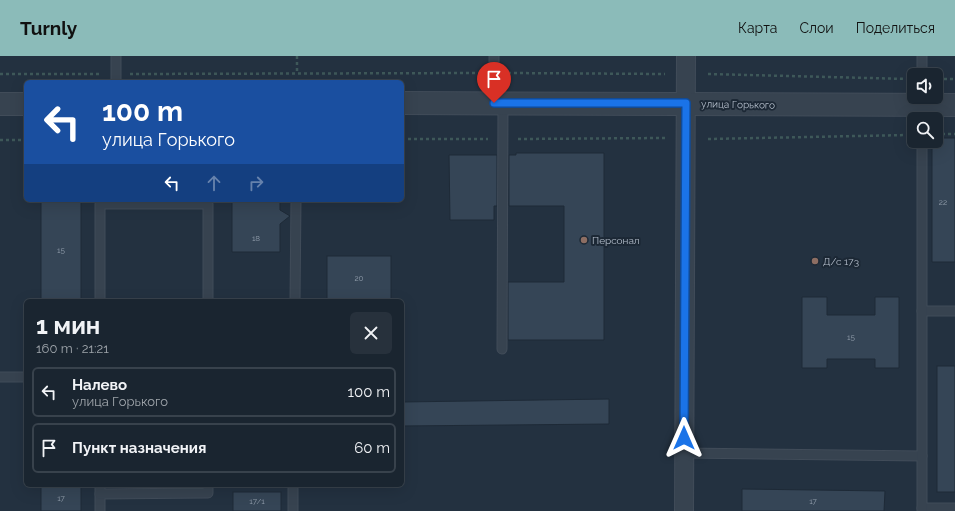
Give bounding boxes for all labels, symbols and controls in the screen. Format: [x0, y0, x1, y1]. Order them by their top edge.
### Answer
text: Turnly [20, 17, 77, 39]
text: Карта [738, 20, 777, 36]
text: Слои [799, 20, 834, 36]
text: Поделиться [856, 20, 935, 36]
pin [477, 62, 511, 103]
icon: arrive [483, 68, 505, 90]
map controls [907, 68, 943, 148]
button: sound [907, 68, 943, 104]
text: 100 m [102, 95, 183, 128]
icon: left [36, 96, 88, 148]
street label: улица Горького [701, 98, 775, 111]
button: search [907, 112, 943, 148]
text: улица Горького [102, 129, 235, 150]
icon: left [161, 172, 183, 194]
icon: ahead [203, 172, 225, 194]
icon: right [245, 172, 267, 194]
house number: 22 [939, 197, 947, 207]
house number: 18 [252, 233, 260, 243]
marker: Персонал [579, 235, 589, 245]
place label: Персонал [592, 235, 640, 246]
house number: 15 [57, 245, 66, 255]
marker: Д/с 173 [810, 256, 820, 266]
place label: Д/с 173 [823, 256, 859, 267]
house number: 20 [354, 273, 364, 283]
text: 1 мин [36, 311, 100, 340]
button: close [350, 312, 392, 354]
house number: 15 [847, 332, 856, 342]
text: 160 m · 21:21 [36, 341, 109, 356]
text: Налево [72, 376, 127, 394]
icon: left [38, 381, 60, 403]
text: 100 m [348, 383, 390, 401]
text: улица Горького [72, 394, 168, 409]
position arrow [663, 417, 705, 459]
icon: arrive [38, 437, 60, 459]
text: Пункт назначения [72, 439, 206, 457]
text: 60 m [354, 439, 390, 457]
house number: 17 [57, 493, 66, 503]
house number: 17/1 [249, 496, 265, 506]
house number: 17 [809, 496, 818, 506]

